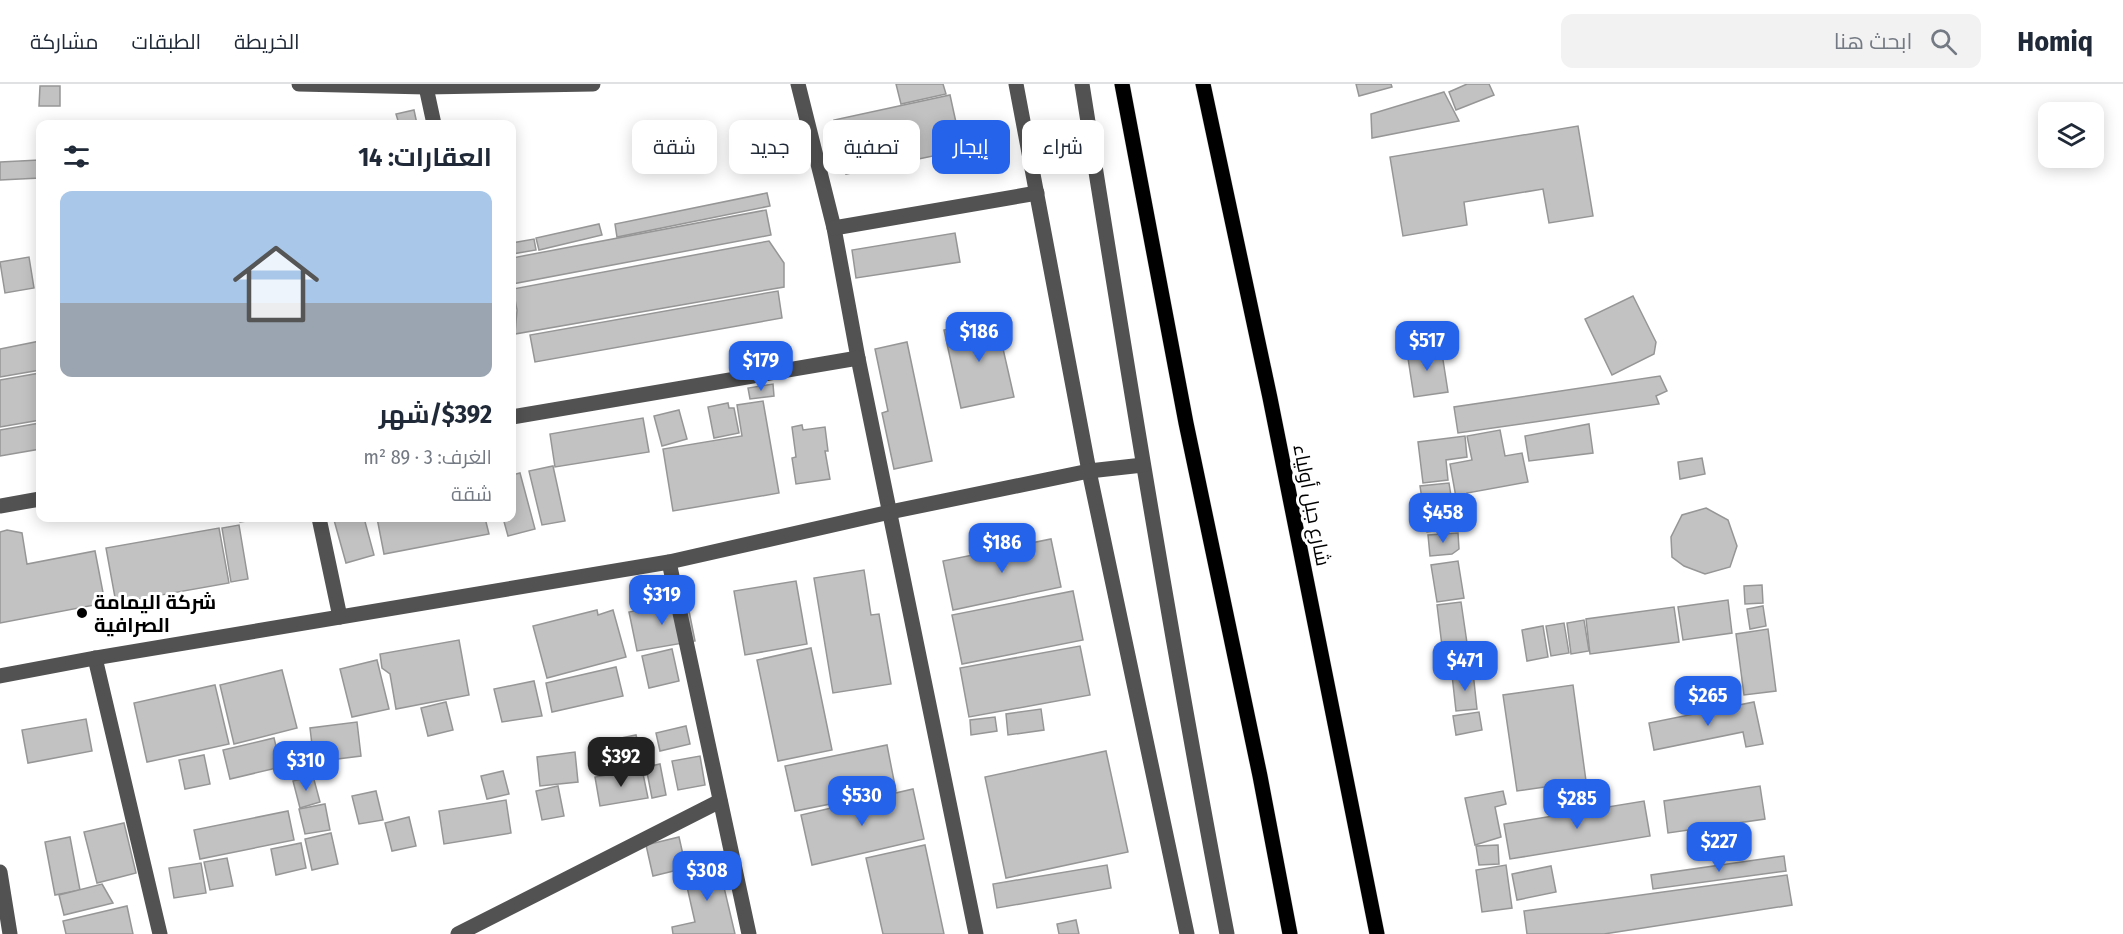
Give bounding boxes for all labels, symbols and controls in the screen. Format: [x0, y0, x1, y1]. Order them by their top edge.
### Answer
search box [1561, 14, 1981, 68]
icon: search [1927, 25, 1960, 58]
text: Homiq [2017, 25, 2093, 58]
text: ابحث هنا [1834, 28, 1912, 55]
text: مشاركة [30, 29, 99, 55]
text: الطبقات [132, 29, 201, 55]
text: الخريطة [234, 29, 300, 55]
map controls [2038, 102, 2104, 168]
button: layers [2038, 102, 2104, 168]
chip: شقة [632, 120, 717, 174]
chip: جديد [729, 120, 811, 174]
chip: تصفية [823, 120, 920, 174]
chip: إيجار [932, 120, 1010, 174]
chip: شراء [1022, 120, 1104, 174]
icon: filters [60, 140, 93, 173]
text: العقارات: 14 [358, 142, 492, 173]
icon: home [222, 230, 330, 338]
pin: $186 [943, 312, 1015, 363]
text: $186 [960, 319, 998, 343]
pin: $517 [1391, 321, 1463, 372]
text: $517 [1409, 328, 1445, 352]
pin: $179 [725, 341, 797, 392]
text: $179 [743, 348, 779, 372]
text: $392/شهر [379, 399, 492, 430]
street label: شارع جبل أولياء [1286, 442, 1336, 568]
text: الغرف: 3 · 89 m² [363, 445, 492, 469]
text: شقة [451, 482, 492, 506]
pin: $458 [1407, 493, 1479, 544]
text: $458 [1423, 500, 1463, 524]
pin: $186 [966, 523, 1038, 574]
text: $186 [983, 530, 1021, 554]
pin: $319 [626, 575, 698, 626]
text: $319 [643, 582, 681, 606]
place label: شركة اليمامة الصرافية [94, 590, 216, 637]
marker: شركة اليمامة الصرافية [75, 606, 89, 620]
pin: $471 [1429, 641, 1501, 692]
text: $471 [1447, 648, 1483, 672]
pin: $265 [1672, 676, 1744, 727]
text: $265 [1688, 683, 1728, 707]
pin: $392 [585, 737, 657, 788]
pin: $310 [270, 741, 342, 792]
text: $392 [602, 744, 640, 768]
text: $310 [287, 748, 325, 772]
pin: $530 [826, 776, 898, 827]
pin: $285 [1541, 779, 1613, 830]
text: $530 [842, 783, 882, 807]
text: $285 [1557, 786, 1597, 810]
pin: $227 [1683, 822, 1755, 873]
text: $227 [1701, 829, 1737, 853]
pin: $308 [671, 851, 743, 902]
text: $308 [687, 858, 727, 882]

